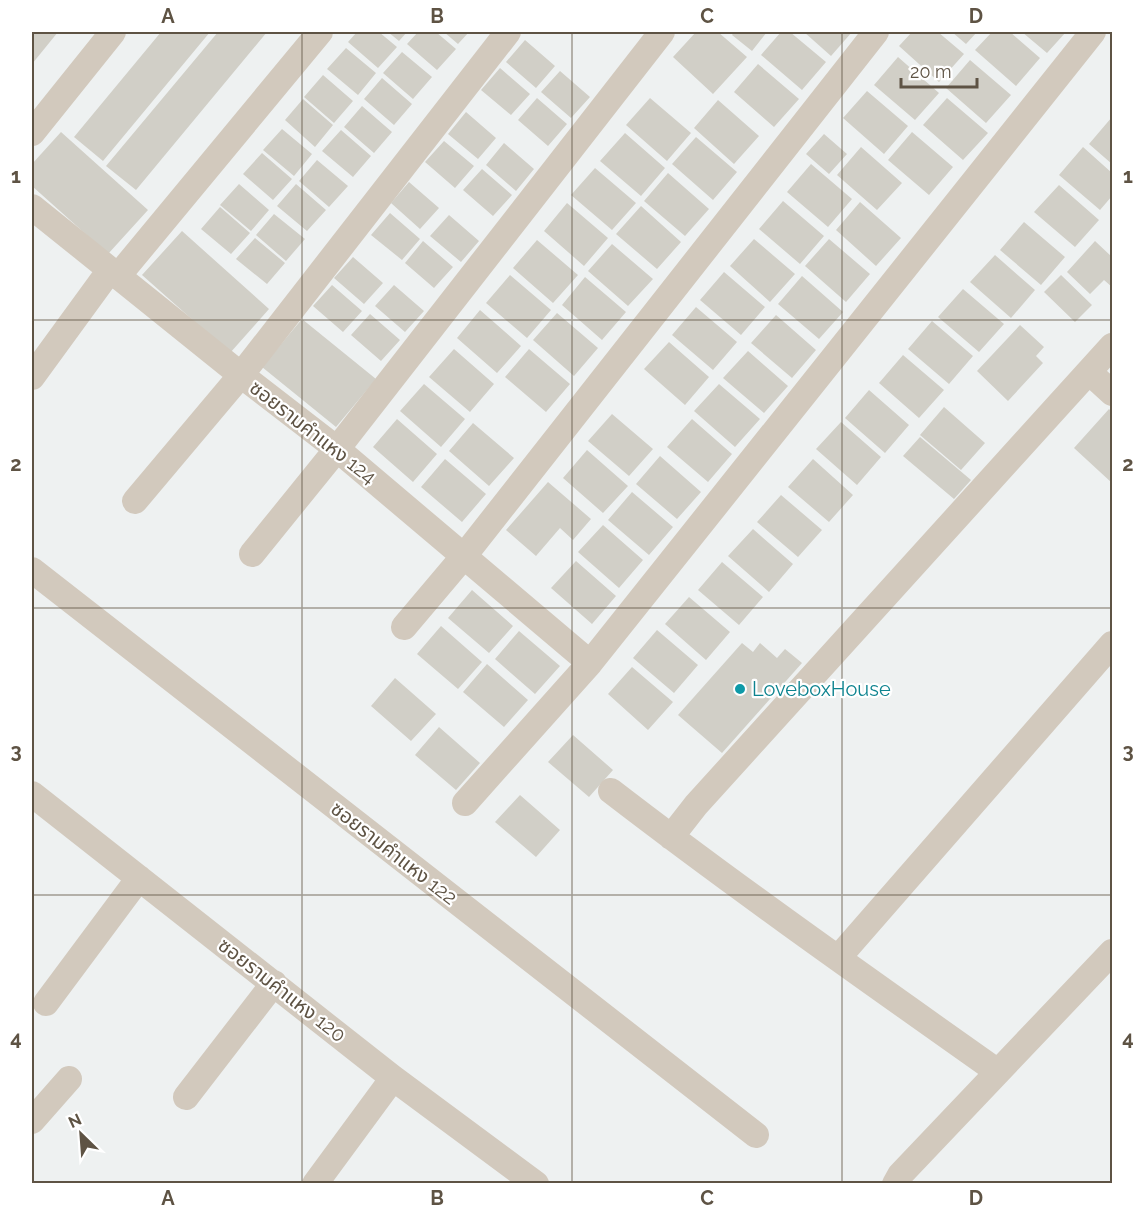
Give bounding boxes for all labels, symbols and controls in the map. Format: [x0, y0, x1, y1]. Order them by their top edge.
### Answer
text: A [161, 4, 175, 28]
text: B [430, 4, 444, 28]
text: C [700, 4, 714, 28]
text: D [969, 4, 983, 28]
scale bar [901, 51, 978, 89]
text: 20 m [910, 61, 952, 82]
text: 1 [11, 164, 21, 188]
text: 1 [1123, 164, 1133, 188]
street label: ซอยรามคำแหง 124 [245, 375, 381, 489]
text: 2 [10, 452, 22, 476]
text: 2 [1122, 452, 1134, 476]
place label: LoveboxHouse [752, 677, 891, 701]
marker: LoveboxHouse [733, 682, 747, 696]
text: 3 [10, 739, 22, 763]
text: 3 [1122, 739, 1134, 763]
street label: ซอยรามคำแหง 122 [326, 796, 462, 910]
street label: ซอยรามคำแหง 120 [213, 933, 351, 1047]
text: 4 [10, 1026, 22, 1050]
text: 4 [1122, 1026, 1134, 1050]
north arrow [51, 1104, 111, 1164]
text: N [65, 1110, 84, 1132]
text: A [161, 1186, 175, 1210]
text: B [430, 1186, 444, 1210]
text: C [700, 1186, 714, 1210]
text: D [969, 1186, 983, 1210]

